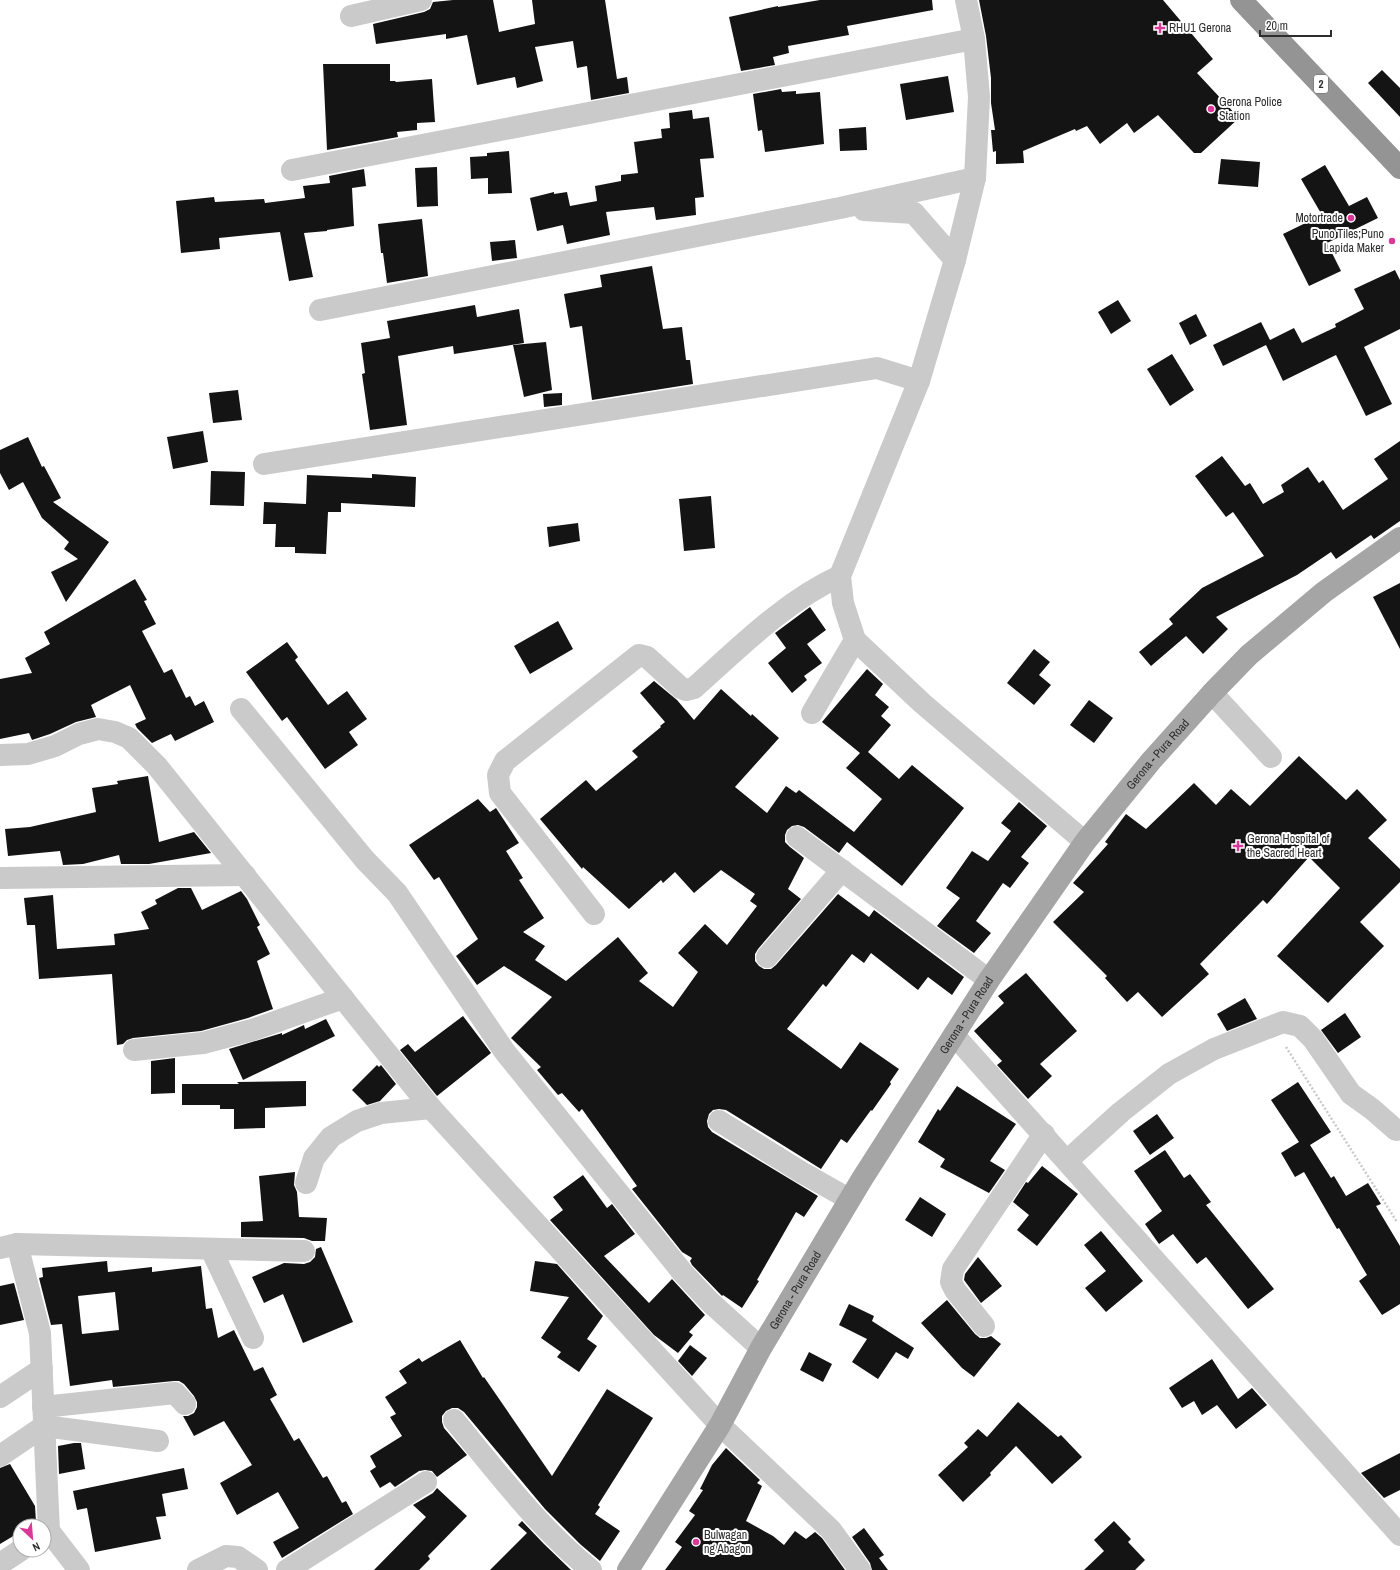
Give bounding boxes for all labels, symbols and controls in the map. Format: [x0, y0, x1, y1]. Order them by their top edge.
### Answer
scale bar [1260, 12, 1331, 38]
text: 20 m [1266, 18, 1288, 34]
place label: RHU1 Gerona [1169, 20, 1232, 36]
marker: RHU1 Gerona [1154, 22, 1166, 34]
road number: 2 [1314, 75, 1328, 93]
place label: Gerona Police Station [1219, 94, 1282, 124]
marker: Gerona Police Station [1206, 104, 1216, 114]
place label: Motortrade [1295, 210, 1343, 226]
marker: Motortrade [1346, 213, 1356, 223]
place label: Puno Tiles;Puno Lapida Maker [1312, 226, 1385, 256]
marker: Puno Tiles;Puno Lapida Maker [1387, 236, 1397, 246]
street label: Gerona - Pura Road [1123, 716, 1193, 793]
place label: Gerona Hospital of the Sacred Heart [1247, 831, 1330, 861]
marker: Gerona Hospital of the Sacred Heart [1232, 840, 1244, 852]
street label: Gerona - Pura Road [936, 974, 997, 1057]
street label: Gerona - Pura Road [766, 1248, 825, 1333]
north arrow [12, 1518, 52, 1558]
place label: Bulwagan ng Abagon [704, 1527, 751, 1557]
marker: Bulwagan ng Abagon [691, 1537, 701, 1547]
text: N [30, 1539, 42, 1555]

